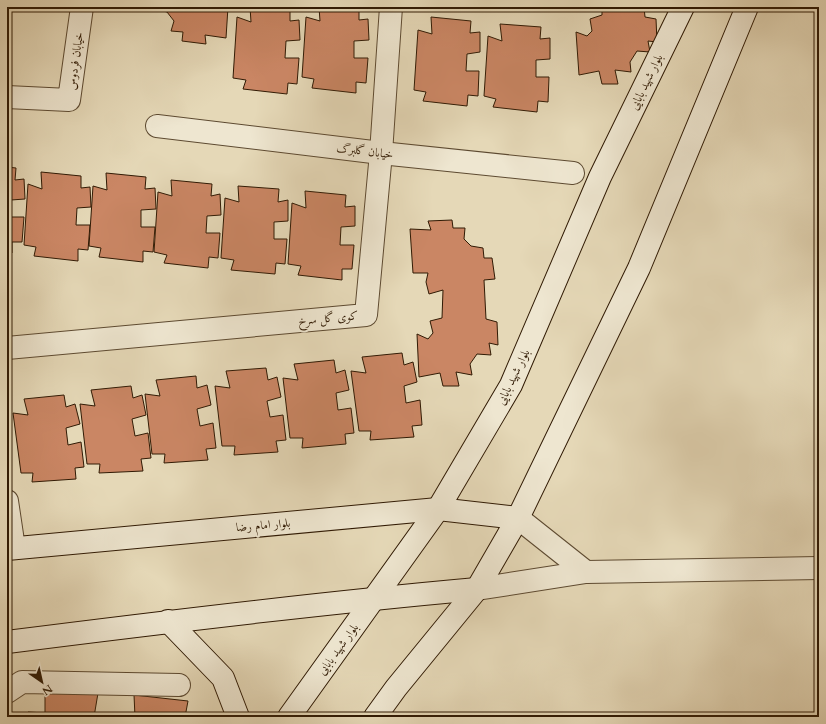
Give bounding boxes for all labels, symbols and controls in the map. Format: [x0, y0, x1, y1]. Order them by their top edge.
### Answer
street label: خیابان فردوس [63, 31, 87, 91]
street label: بلوار شهید بابایی [626, 51, 666, 113]
street label: خیابان گلبرگ [336, 140, 395, 162]
street label: کوی گل سرخ [297, 307, 359, 332]
street label: بلوار شهید بابایی [493, 346, 533, 408]
street label: بلوار امام رضا [235, 515, 291, 538]
street label: بلوار شهید بابایی [314, 620, 362, 678]
north arrow [22, 662, 62, 702]
text: N [39, 681, 55, 699]

